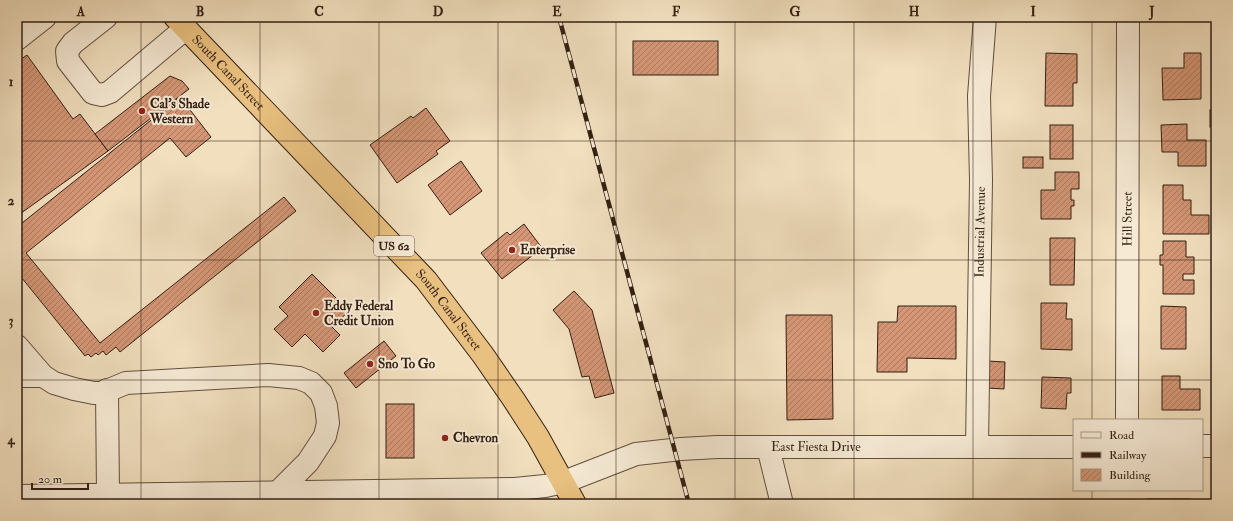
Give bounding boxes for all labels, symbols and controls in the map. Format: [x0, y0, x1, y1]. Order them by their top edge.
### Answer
text: A [76, 4, 86, 20]
text: B [196, 4, 204, 20]
text: C [314, 4, 324, 20]
text: D [433, 4, 444, 20]
text: E [552, 4, 562, 20]
text: F [672, 4, 681, 20]
text: G [790, 4, 801, 20]
text: H [909, 4, 920, 20]
text: I [1030, 4, 1036, 20]
text: J [1148, 4, 1155, 21]
street label: South Canal Street [188, 32, 268, 114]
text: 1 [9, 74, 14, 90]
place label: Cal's Shade Western [149, 96, 210, 127]
marker: Cal's Shade Western [137, 106, 147, 116]
street label: Industrial Avenue [972, 186, 989, 278]
street label: Hill Street [1119, 192, 1136, 246]
text: 2 [8, 193, 15, 209]
road number: US 62 [374, 236, 414, 256]
place label: Enterprise [520, 242, 576, 259]
marker: Enterprise [507, 245, 517, 255]
street label: South Canal Street [412, 266, 485, 354]
place label: Eddy Federal Credit Union [324, 298, 394, 329]
marker: Eddy Federal Credit Union [311, 308, 321, 318]
text: 3 [9, 313, 14, 329]
place label: Sno To Go [378, 356, 436, 372]
marker: Sno To Go [365, 359, 375, 369]
legend [1073, 419, 1203, 491]
text: Road [1109, 428, 1134, 443]
place label: Chevron [453, 430, 498, 446]
text: 4 [6, 432, 15, 448]
marker: Chevron [440, 433, 450, 443]
street label: East Fiesta Drive [771, 439, 861, 455]
text: Railway [1109, 448, 1147, 463]
scale bar [32, 465, 88, 491]
text: Building [1109, 468, 1152, 483]
text: 20 m [38, 472, 63, 487]

